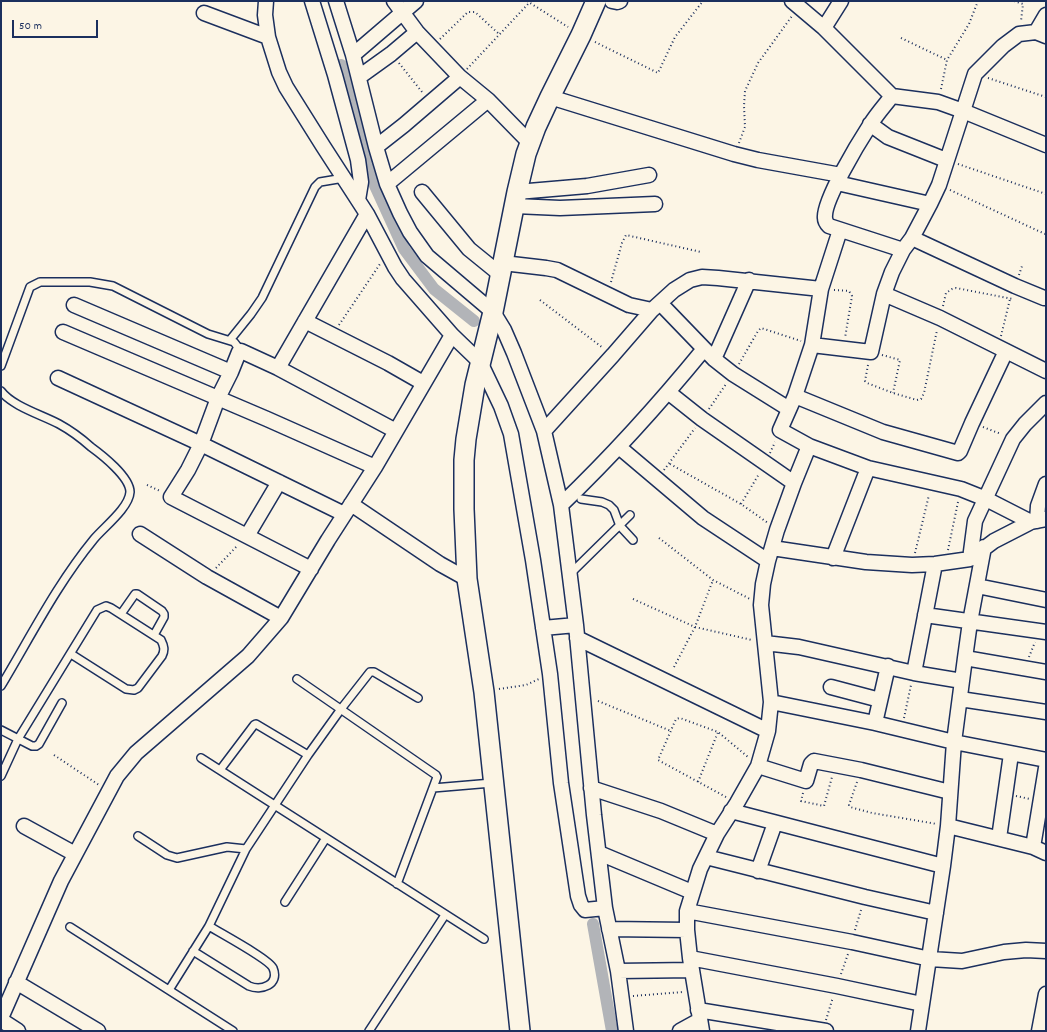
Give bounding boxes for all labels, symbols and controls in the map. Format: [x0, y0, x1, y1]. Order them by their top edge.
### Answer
scale bar [14, 12, 100, 38]
text: 50 m [19, 18, 42, 35]

